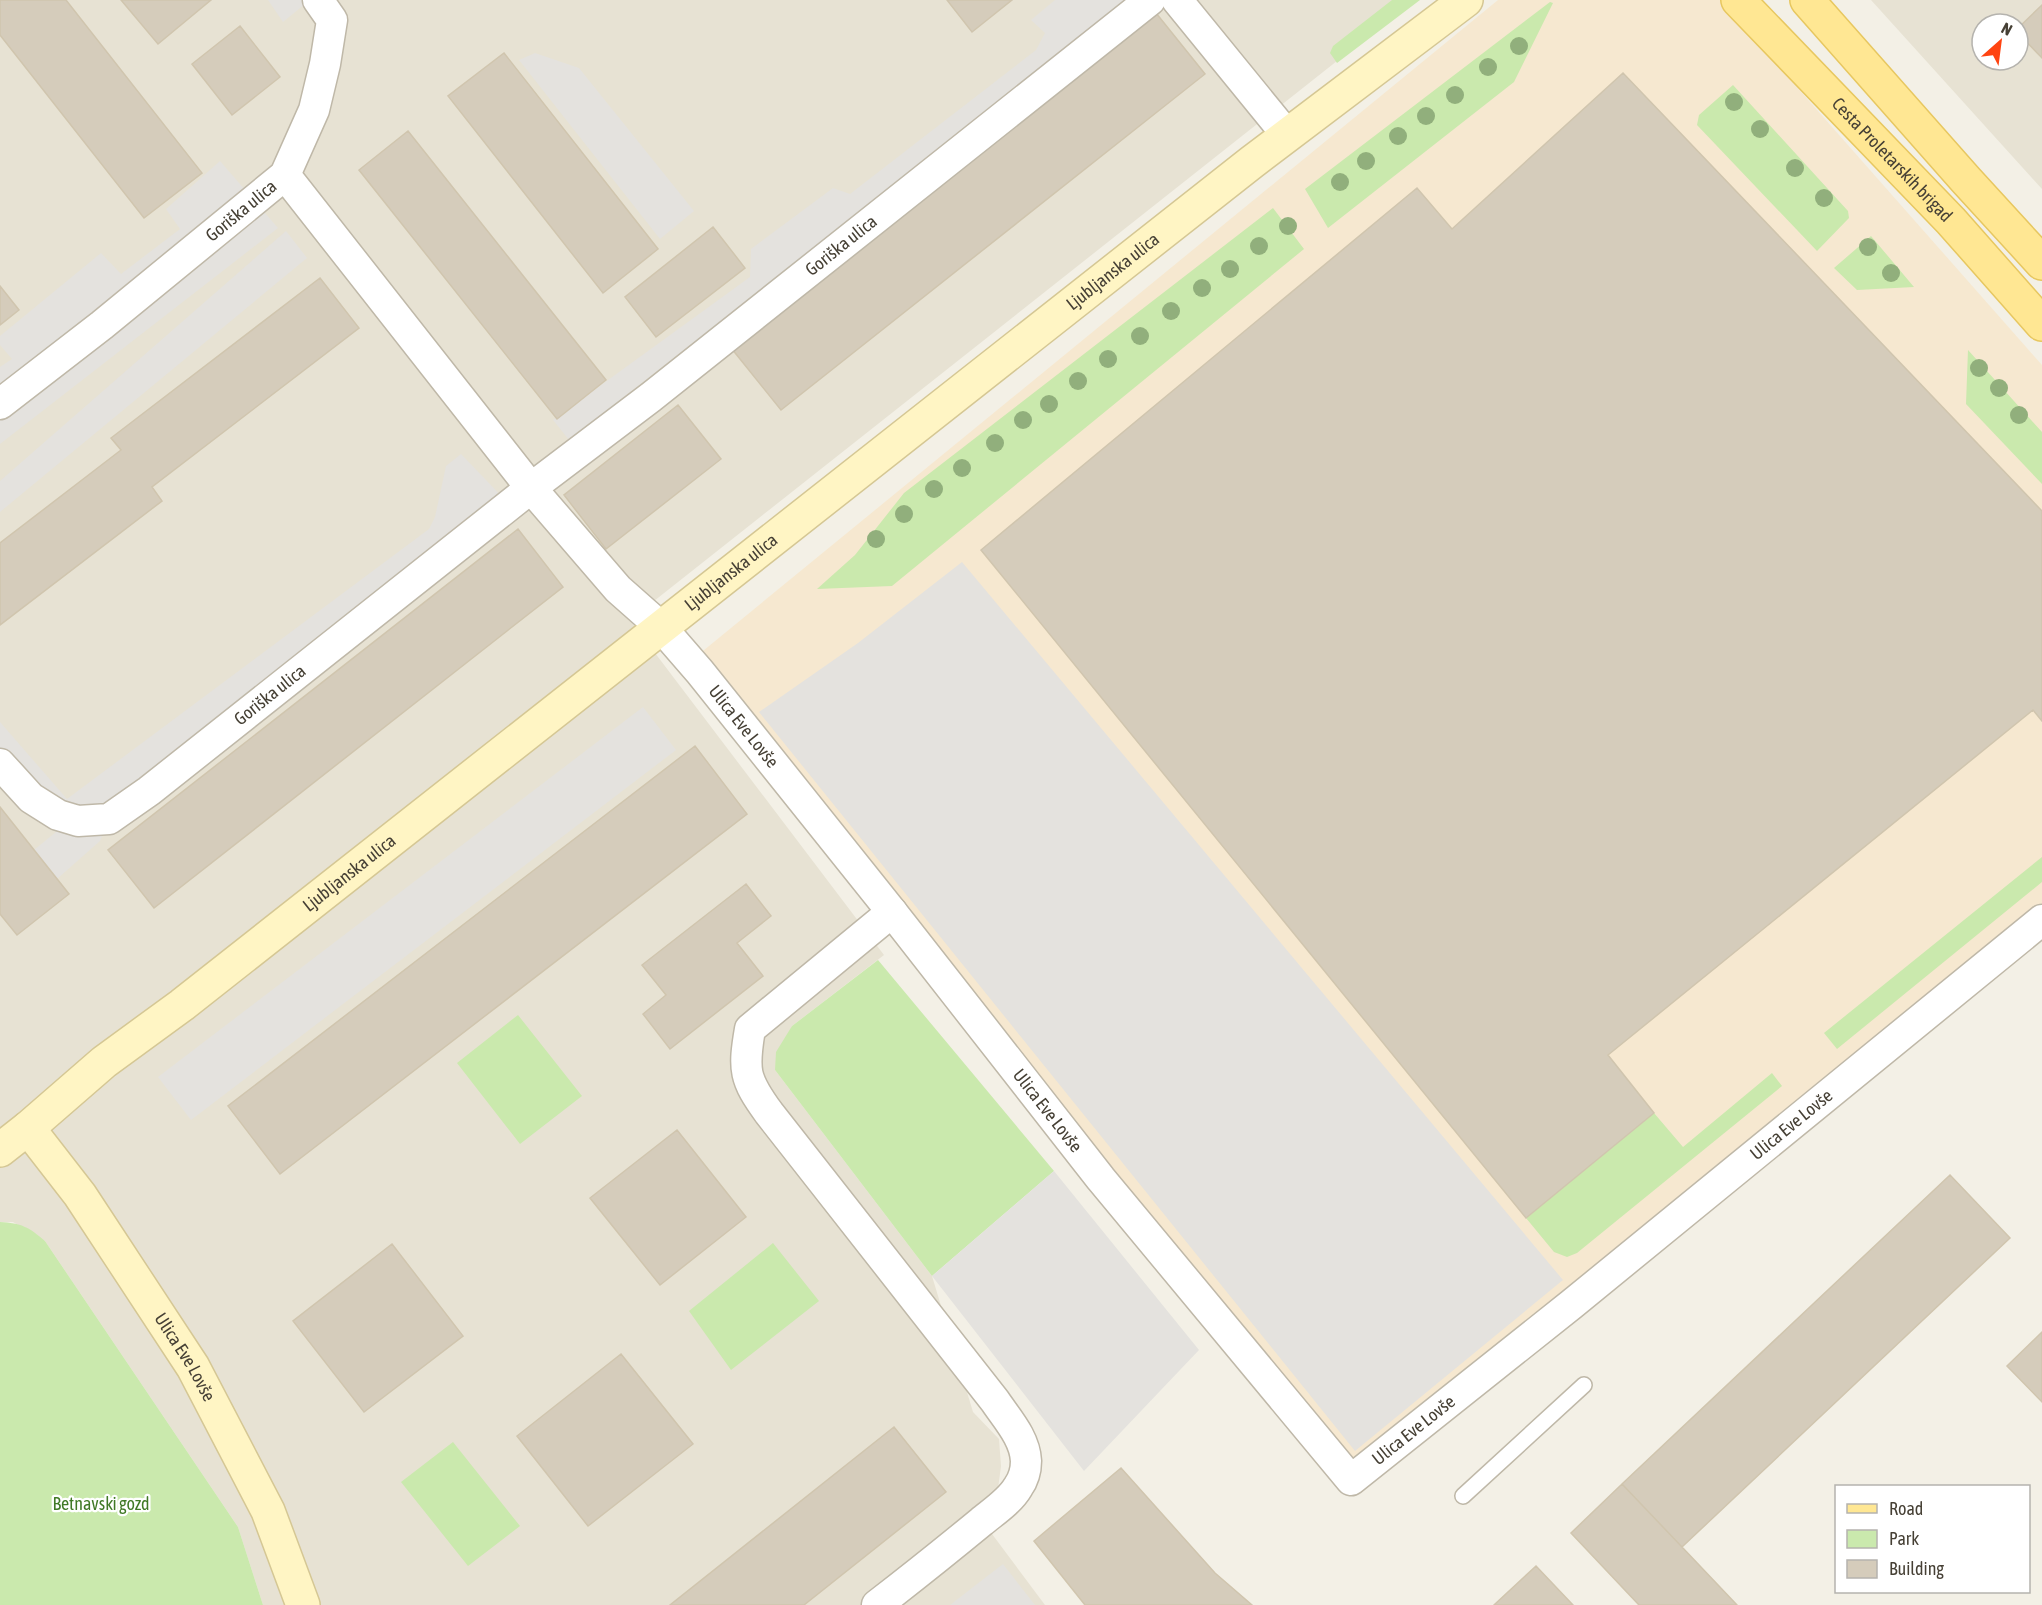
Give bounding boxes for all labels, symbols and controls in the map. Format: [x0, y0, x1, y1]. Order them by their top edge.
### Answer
north arrow [1970, 12, 2030, 72]
text: N [1999, 19, 2015, 39]
street label: Cesta Proletarskih brigad [1828, 93, 1957, 226]
street label: Goriška ulica [201, 175, 281, 246]
street label: Goriška ulica [801, 210, 881, 280]
street label: Ljubljanska ulica [1062, 228, 1163, 314]
street label: Ljubljanska ulica [680, 529, 781, 615]
street label: Goriška ulica [230, 660, 310, 729]
street label: Ulica Eve Lovše [705, 681, 783, 772]
street label: Ljubljanska ulica [299, 830, 400, 916]
street label: Ulica Eve Lovše [1009, 1065, 1087, 1156]
street label: Ulica Eve Lovše [1746, 1085, 1836, 1164]
street label: Ulica Eve Lovše [150, 1309, 220, 1405]
street label: Ulica Eve Lovše [1368, 1390, 1459, 1469]
legend [1835, 1485, 2030, 1593]
park label: Betnavski gozd [52, 1493, 150, 1514]
text: Road [1889, 1498, 1923, 1519]
text: Park [1889, 1528, 1919, 1549]
text: Building [1889, 1558, 1944, 1579]

